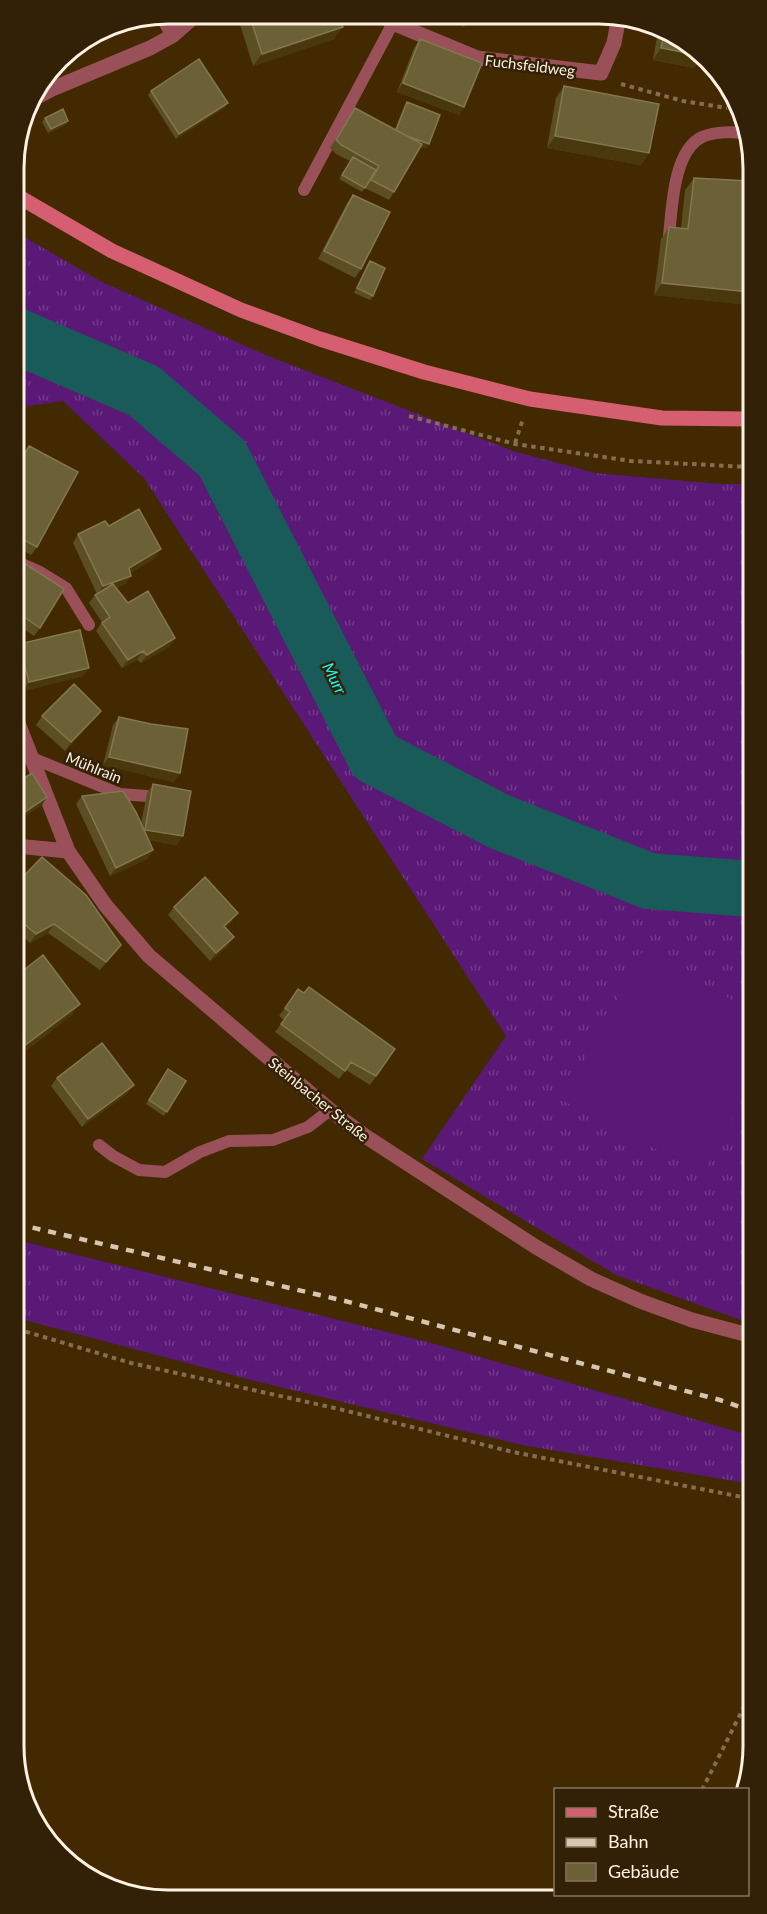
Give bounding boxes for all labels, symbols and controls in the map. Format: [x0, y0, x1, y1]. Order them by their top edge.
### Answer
street label: Fuchsfeldweg [484, 51, 576, 79]
water label: Murr [319, 659, 351, 698]
street label: Mühlrain [63, 748, 125, 786]
street label: Steinbacher Straße [265, 1053, 373, 1145]
legend [554, 1788, 749, 1896]
text: Straße [608, 1800, 659, 1822]
text: Bahn [608, 1830, 649, 1852]
text: Gebäude [608, 1860, 679, 1882]

